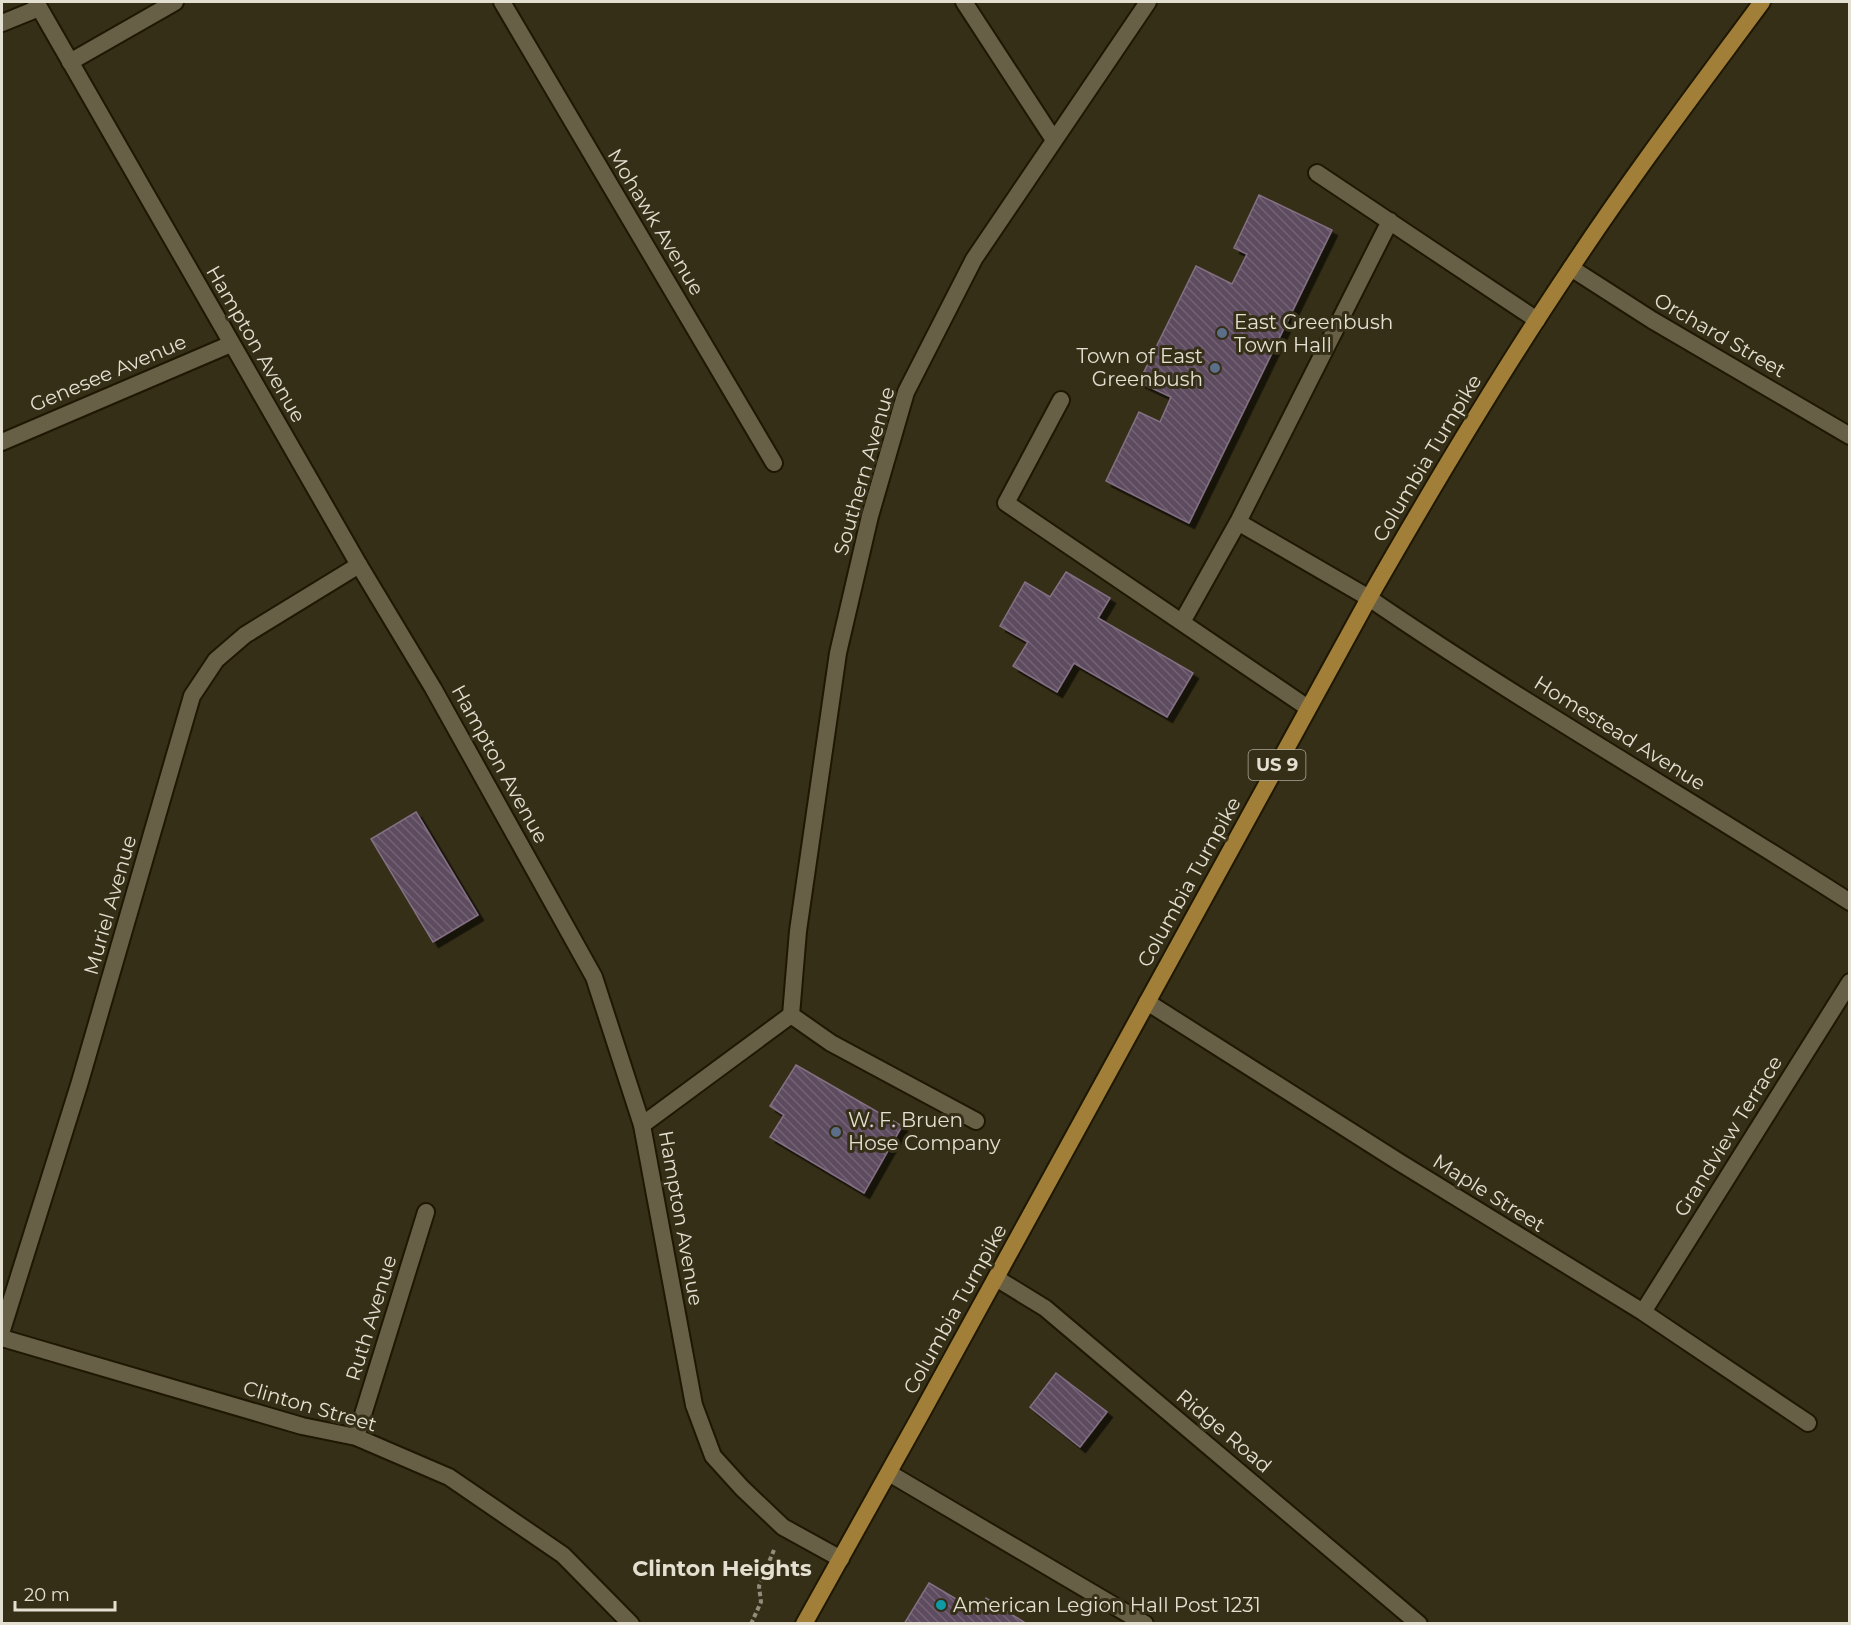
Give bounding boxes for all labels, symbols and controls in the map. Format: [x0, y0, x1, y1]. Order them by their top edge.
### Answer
street label: Mohawk Avenue [603, 144, 709, 300]
street label: Hampton Avenue [201, 261, 311, 427]
street label: Orchard Street [1650, 288, 1790, 382]
place label: East Greenbush Town Hall [1234, 310, 1393, 357]
marker: East Greenbush Town Hall [1215, 326, 1229, 340]
street label: Genesee Avenue [26, 329, 190, 417]
place label: Town of East Greenbush [1077, 344, 1203, 391]
marker: Town of East Greenbush [1208, 361, 1222, 375]
street label: Columbia Turnpike [1368, 370, 1486, 546]
street label: Southern Avenue [828, 384, 900, 558]
street label: Homestead Avenue [1530, 671, 1710, 795]
street label: Hampton Avenue [447, 681, 553, 847]
road number: US 9 [1248, 750, 1306, 780]
street label: Columbia Turnpike [1132, 793, 1246, 971]
street label: Muriel Avenue [79, 832, 141, 978]
street label: Grandview Terrace [1669, 1051, 1787, 1221]
place label: W. F. Bruen Hose Company [848, 1108, 1001, 1155]
marker: W. F. Bruen Hose Company [829, 1125, 843, 1139]
street label: Hampton Avenue [654, 1129, 708, 1307]
street label: Maple Street [1429, 1149, 1549, 1237]
street label: Columbia Turnpike [898, 1220, 1012, 1398]
street label: Ruth Avenue [340, 1252, 402, 1384]
street label: Clinton Street [240, 1375, 380, 1437]
street label: Ridge Road [1172, 1384, 1276, 1478]
district label: Clinton Heights [632, 1555, 812, 1582]
scale bar [15, 1574, 116, 1612]
text: 20 m [24, 1584, 70, 1606]
place label: American Legion Hall Post 1231 [953, 1593, 1261, 1617]
marker: American Legion Hall Post 1231 [934, 1598, 948, 1612]

